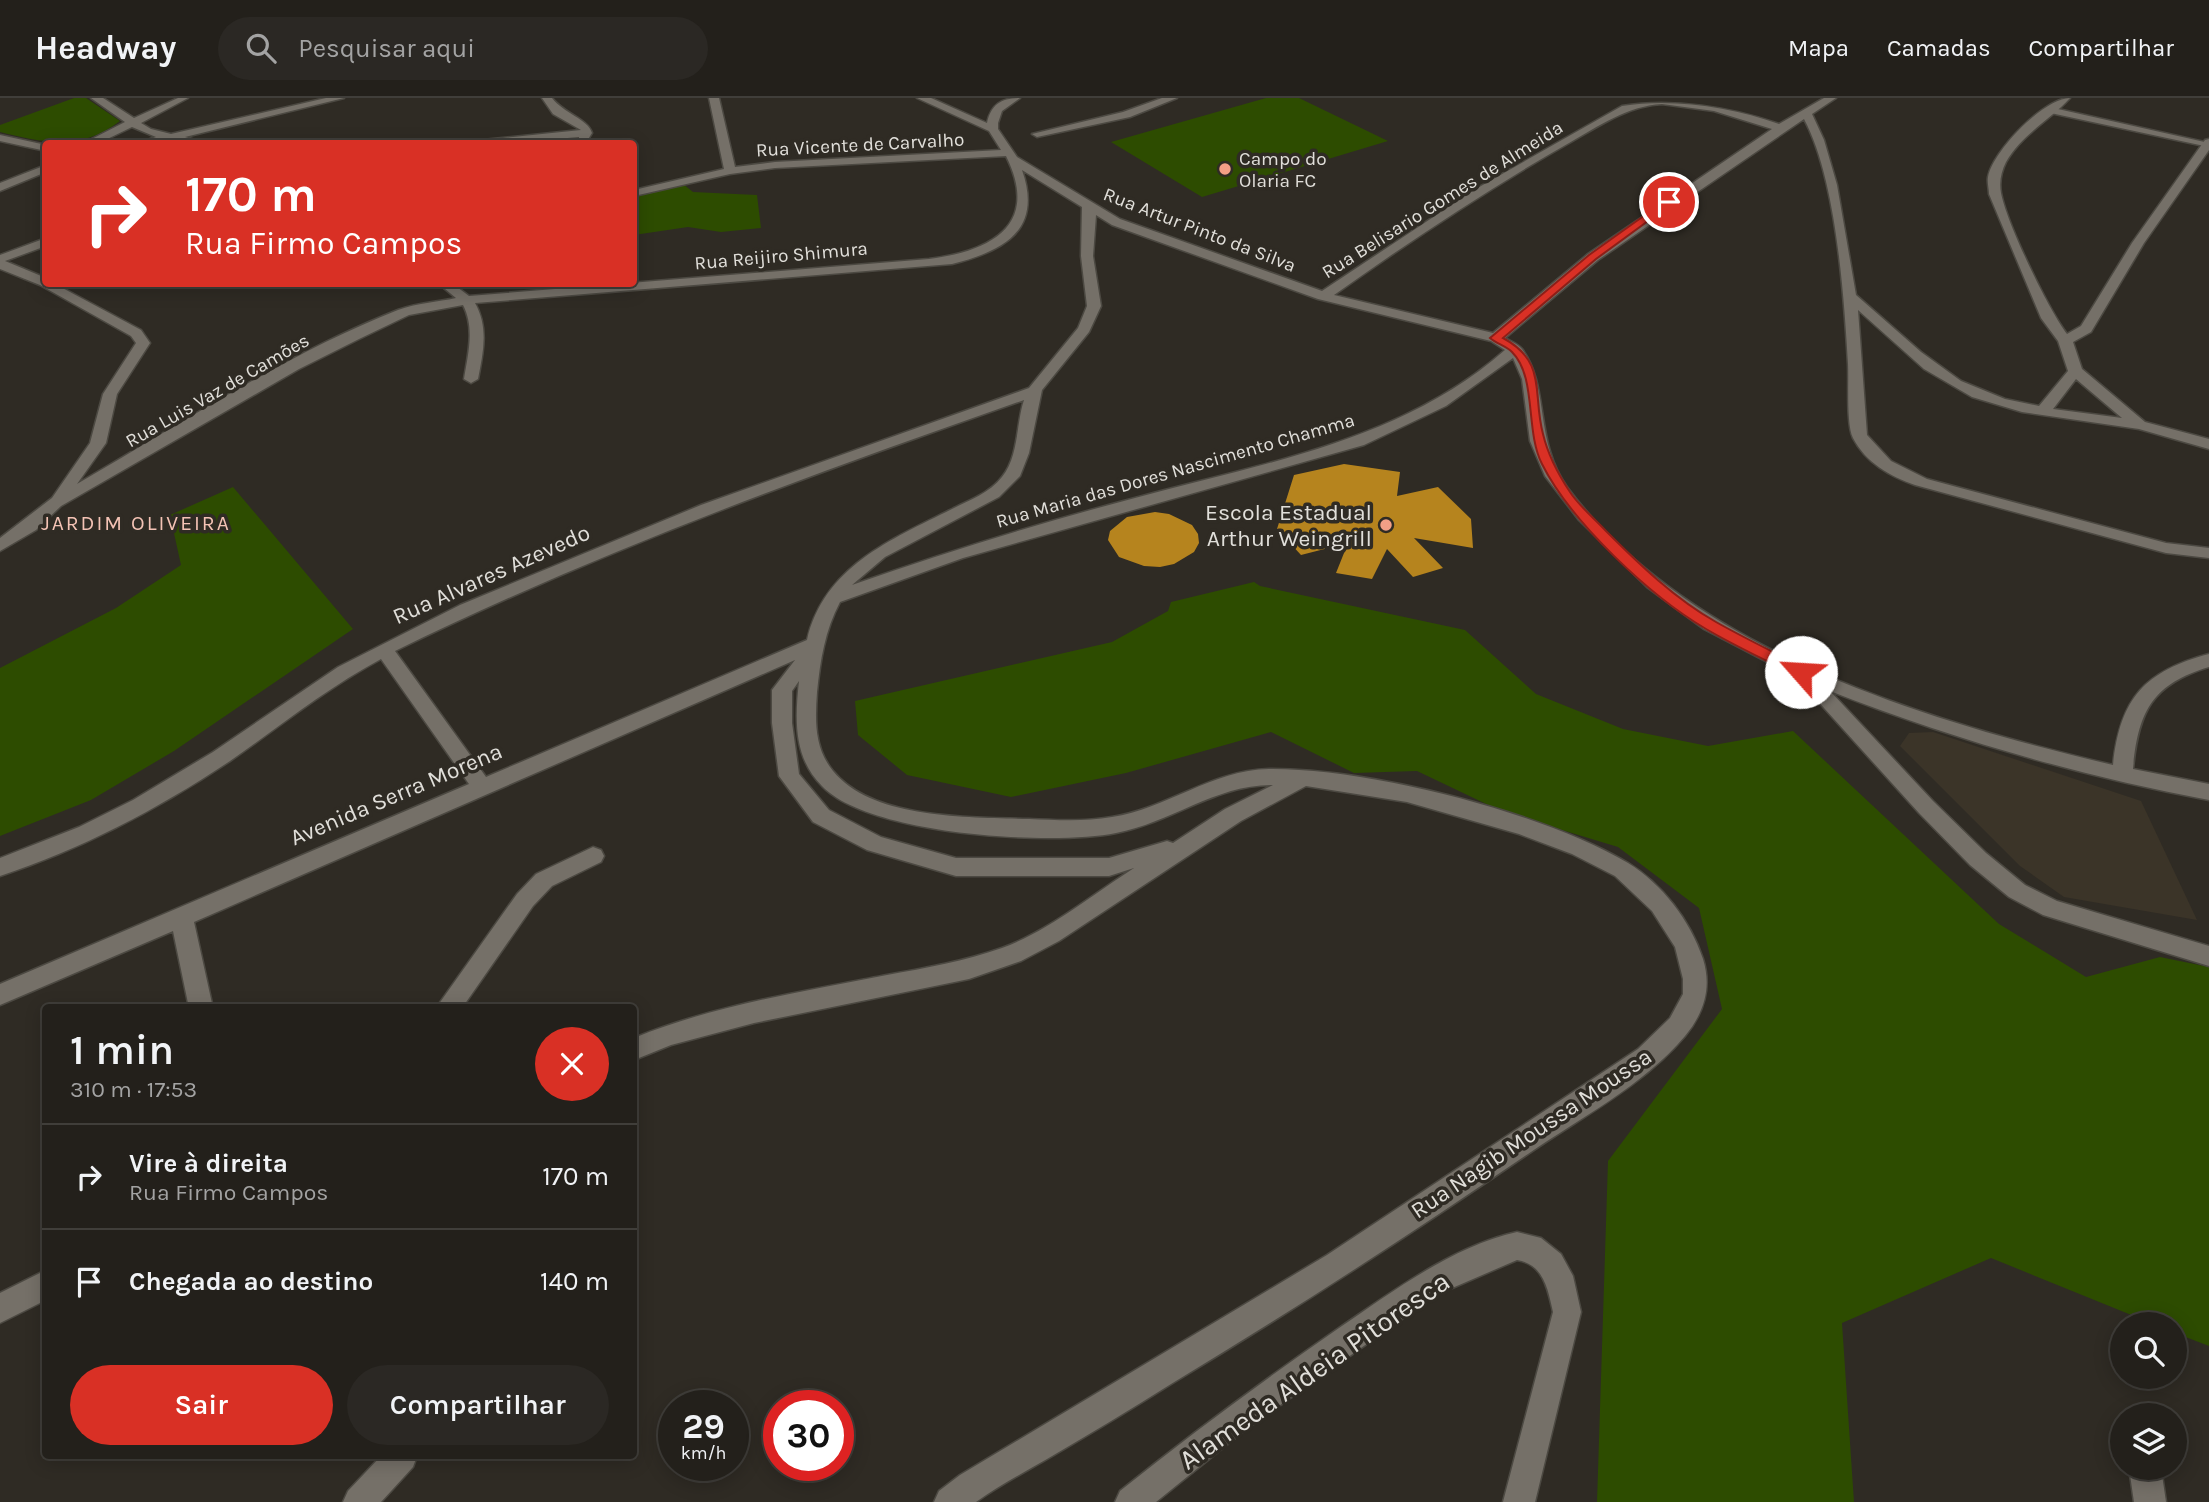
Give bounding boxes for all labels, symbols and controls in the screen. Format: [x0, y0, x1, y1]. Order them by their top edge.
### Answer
search box [218, 17, 708, 80]
text: Headway [35, 29, 176, 67]
icon: search [242, 29, 280, 67]
text: Pesquisar aqui [298, 33, 475, 64]
text: Mapa [1788, 34, 1849, 62]
text: Camadas [1887, 34, 1991, 62]
text: Compartilhar [2029, 34, 2174, 62]
street label: Rua Belisario Gomes de Almeida [1318, 116, 1567, 283]
street label: Rua Vicente de Carvalho [755, 129, 965, 161]
place label: Campo do Olaria FC [1239, 148, 1327, 192]
marker: Campo do Olaria FC [1217, 161, 1233, 177]
text: 170 m [185, 166, 317, 223]
icon: right [70, 168, 161, 259]
pin [1639, 172, 1699, 232]
street label: Rua Artur Pinto da Silva [1100, 183, 1299, 277]
icon: arrive [1650, 183, 1688, 221]
text: Rua Firmo Campos [185, 225, 462, 262]
street label: Rua Reijiro Shimura [694, 237, 869, 275]
street label: Rua Luis Vaz de Camões [122, 329, 313, 452]
street label: Rua Maria das Dores Nascimento Chamma [993, 409, 1357, 533]
place label: Escola Estadual Arthur Weingrill [1205, 499, 1372, 552]
district label: JARDIM OLIVEIRA [41, 511, 231, 535]
marker: Escola Estadual Arthur Weingrill [1378, 517, 1394, 533]
street label: Rua Alvares Azevedo [388, 519, 594, 630]
position arrow [1764, 635, 1838, 709]
street label: Avenida Serra Morena [286, 738, 506, 851]
text: 1 min [70, 1025, 174, 1075]
button: close [535, 1027, 609, 1101]
street label: Rua Nagib Moussa Moussa [1406, 1043, 1657, 1224]
text: 310 m · 17:53 [70, 1076, 197, 1103]
text: Vire à direita [129, 1148, 288, 1179]
icon: right [70, 1158, 108, 1196]
text: 170 m [542, 1161, 609, 1192]
text: Rua Firmo Campos [129, 1179, 328, 1206]
icon: arrive [70, 1263, 108, 1301]
street label: Alameda Aldeia Pitoresca [1173, 1264, 1456, 1476]
text: Chegada ao destino [129, 1266, 373, 1297]
text: 140 m [540, 1266, 609, 1297]
map controls [2110, 1312, 2187, 1480]
button: search [2110, 1312, 2187, 1389]
button: Sair [70, 1365, 333, 1445]
button: Compartilhar [347, 1365, 609, 1445]
speed limit sign: 30 [763, 1390, 854, 1481]
button: layers [2110, 1403, 2187, 1480]
text: 29 [682, 1406, 725, 1447]
text: km/h [681, 1442, 726, 1464]

